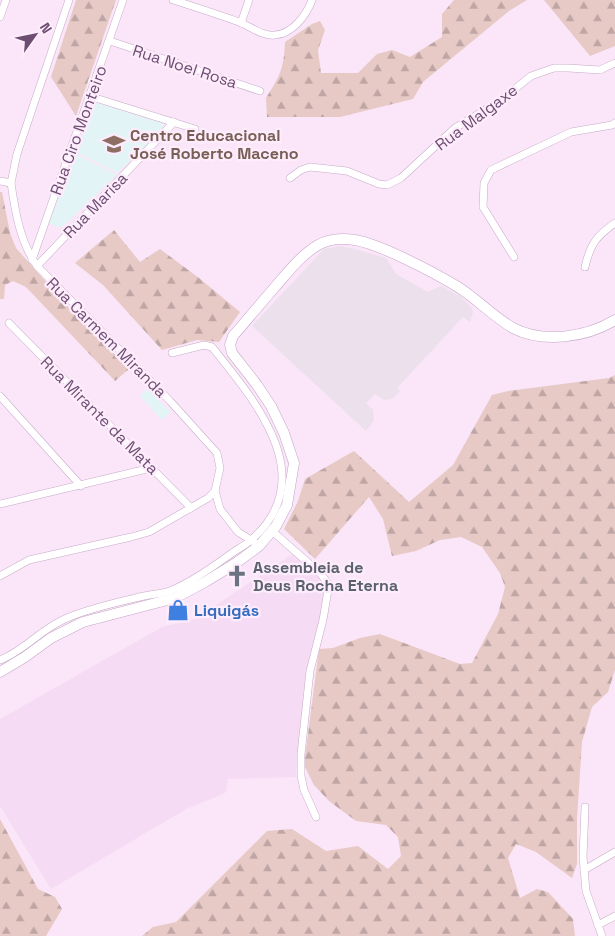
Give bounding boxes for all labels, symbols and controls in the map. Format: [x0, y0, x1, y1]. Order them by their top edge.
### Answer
north arrow [10, 10, 60, 60]
text: N [36, 19, 56, 37]
street label: Rua Noel Rosa [130, 40, 240, 93]
street label: Rua Ciro Monteiro [45, 62, 112, 198]
street label: Rua Malgaxe [431, 80, 522, 155]
place label: Centro Educacional José Roberto Maceno [130, 125, 299, 164]
school or university icon: Centro Educacional José Roberto Maceno [101, 131, 127, 157]
street label: Rua Marisa [59, 168, 132, 243]
street label: Rua Carmem Miranda [42, 273, 171, 402]
street label: Rua Mirante da Mata [36, 352, 163, 479]
place label: Assembleia de Deus Rocha Eterna [253, 557, 398, 596]
church icon: Assembleia de Deus Rocha Eterna [224, 563, 250, 589]
shop icon: Liquigás [165, 597, 191, 623]
place label: Liquigás [194, 600, 259, 621]

